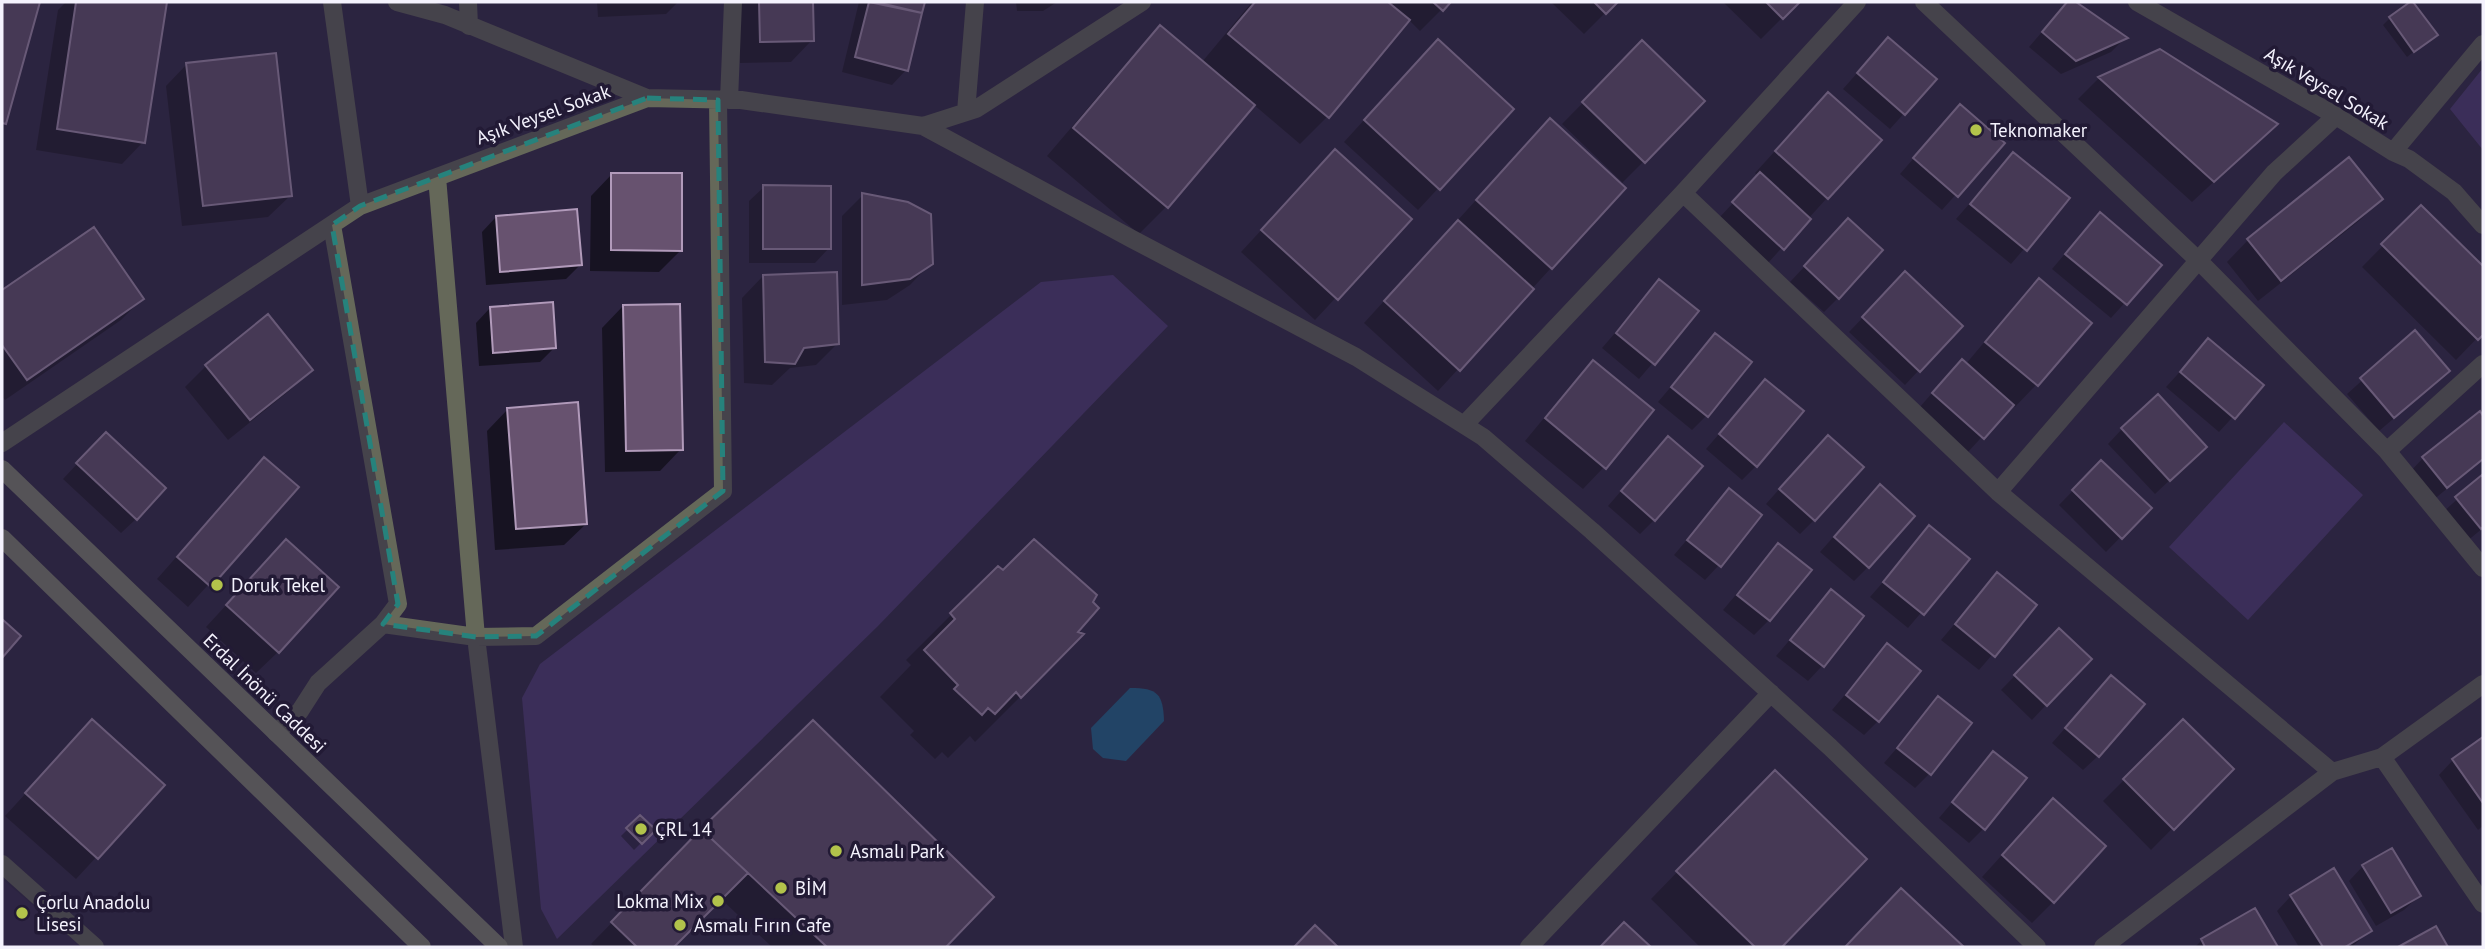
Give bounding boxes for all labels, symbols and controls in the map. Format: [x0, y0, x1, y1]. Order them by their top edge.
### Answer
street label: Aşık Veysel Sokak [2260, 41, 2394, 135]
street label: Aşık Veysel Sokak [473, 79, 613, 149]
place label: Teknomaker [1990, 118, 2088, 142]
marker: Teknomaker [1968, 122, 1984, 138]
place label: Doruk Tekel [231, 573, 326, 597]
marker: Doruk Tekel [209, 577, 225, 593]
street label: Erdal İnönü Caddesi [198, 628, 332, 758]
place label: ÇRL 14 [655, 817, 712, 841]
marker: ÇRL 14 [633, 821, 649, 837]
place label: Asmalı Park [850, 839, 945, 863]
marker: Asmalı Park [828, 843, 844, 859]
place label: BİM [795, 876, 827, 900]
marker: BİM [773, 880, 789, 896]
place label: Lokma Mix [616, 889, 704, 913]
place label: Çorlu Anadolu Lisesi [36, 890, 150, 936]
marker: Lokma Mix [710, 893, 726, 909]
marker: Çorlu Anadolu Lisesi [14, 905, 30, 921]
place label: Asmalı Fırın Cafe [694, 913, 831, 937]
marker: Asmalı Fırın Cafe [672, 917, 688, 933]

